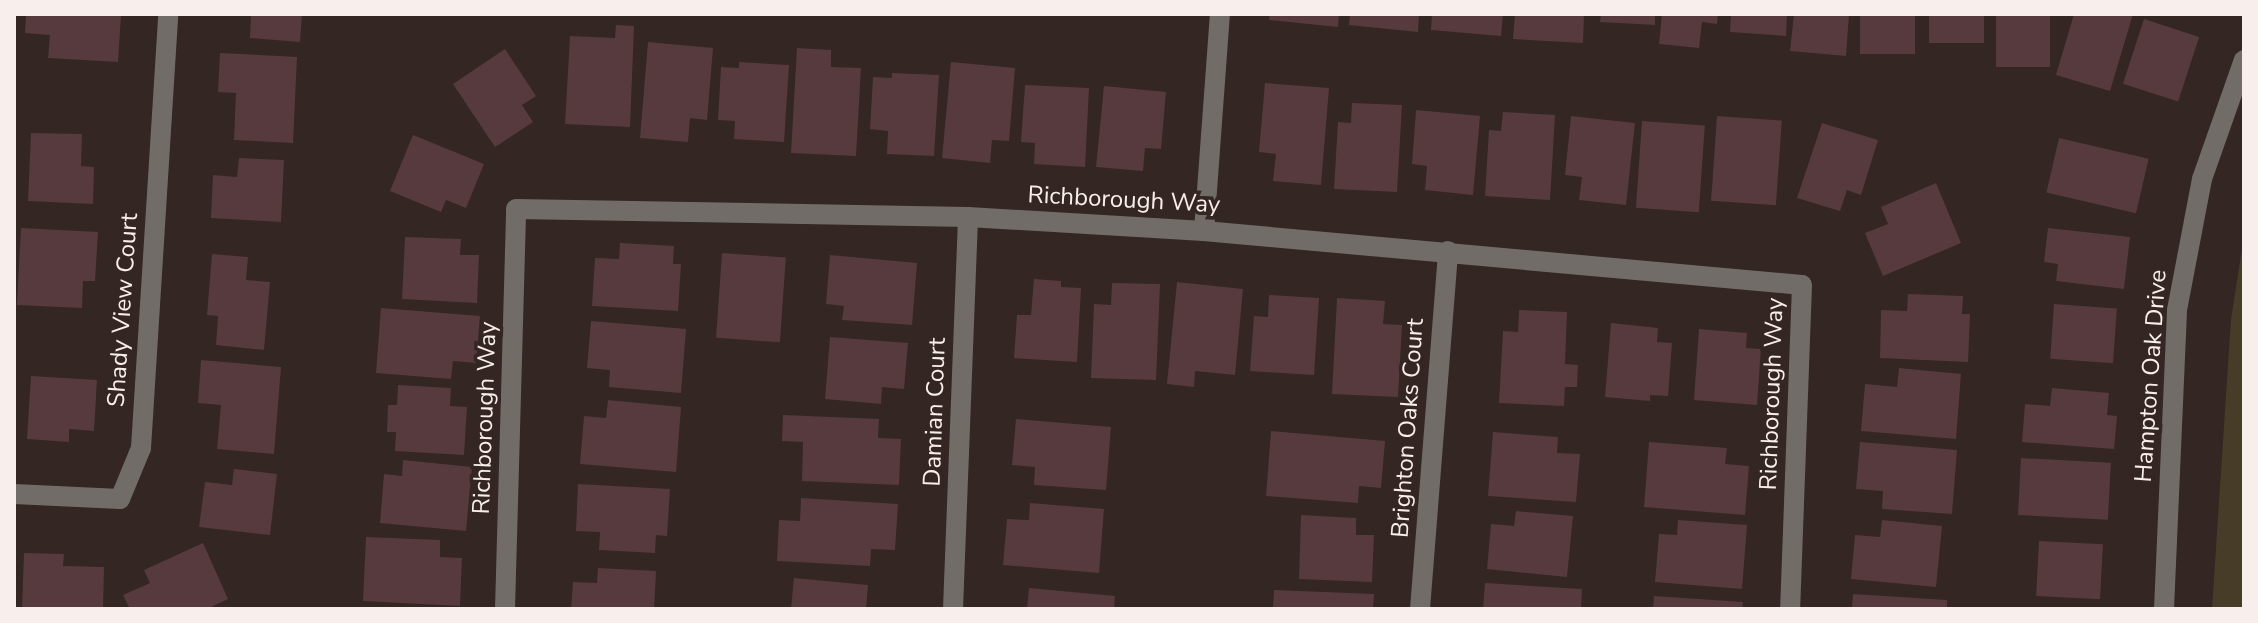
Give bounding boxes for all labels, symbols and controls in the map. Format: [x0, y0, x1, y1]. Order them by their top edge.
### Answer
street label: Richborough Way [1027, 181, 1221, 219]
street label: Shady View Court [102, 212, 144, 408]
street label: Hampton Oak Drive [2129, 269, 2173, 483]
street label: Richborough Way [1754, 297, 1790, 491]
street label: Brighton Oaks Court [1386, 317, 1430, 539]
street label: Richborough Way [467, 321, 503, 515]
street label: Damian Court [918, 337, 952, 487]

